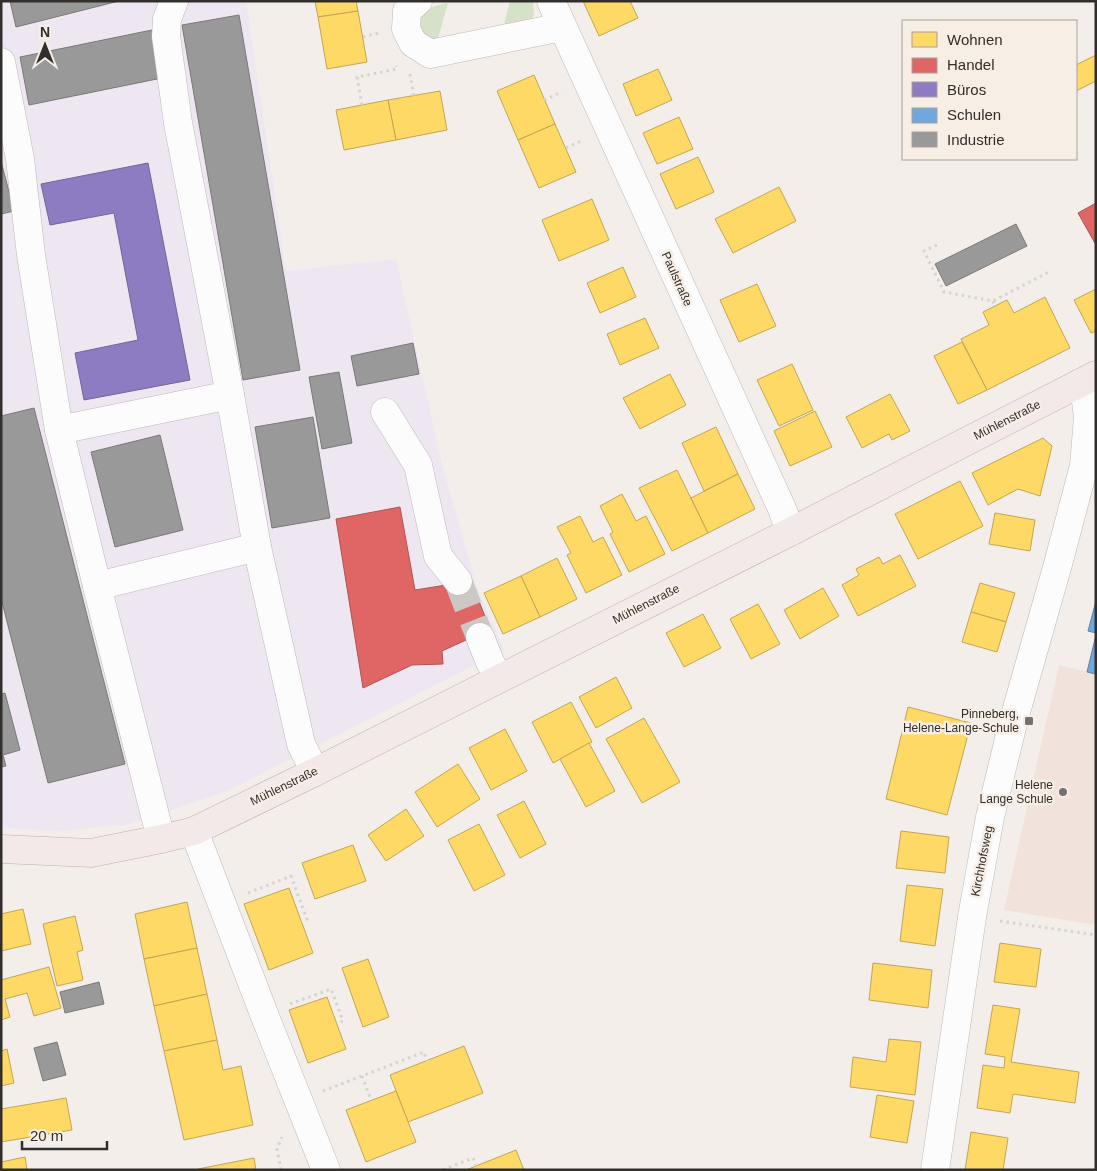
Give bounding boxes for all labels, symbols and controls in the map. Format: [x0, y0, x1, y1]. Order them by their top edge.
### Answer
north arrow [20, 20, 70, 70]
legend [902, 20, 1077, 160]
text: N [40, 24, 50, 40]
text: Wohnen [947, 31, 1003, 48]
text: Handel [947, 56, 995, 73]
text: Büros [947, 81, 986, 98]
text: Schulen [947, 106, 1001, 123]
text: Industrie [947, 131, 1005, 148]
street label: Paulstraße [659, 250, 695, 309]
street label: Mühlenstraße [971, 397, 1043, 443]
street label: Mühlenstraße [610, 581, 682, 627]
place label: Pinneberg, Helene-Lange-Schule [903, 707, 1019, 735]
marker: Pinneberg, Helene-Lange-Schule [1023, 715, 1035, 727]
street label: Mühlenstraße [248, 763, 320, 808]
place label: Helene Lange Schule [980, 778, 1053, 806]
marker: Helene Lange Schule [1057, 786, 1069, 798]
street label: Kirchhofsweg [968, 824, 996, 898]
scale bar [22, 1118, 108, 1150]
text: 20 m [30, 1127, 63, 1144]

